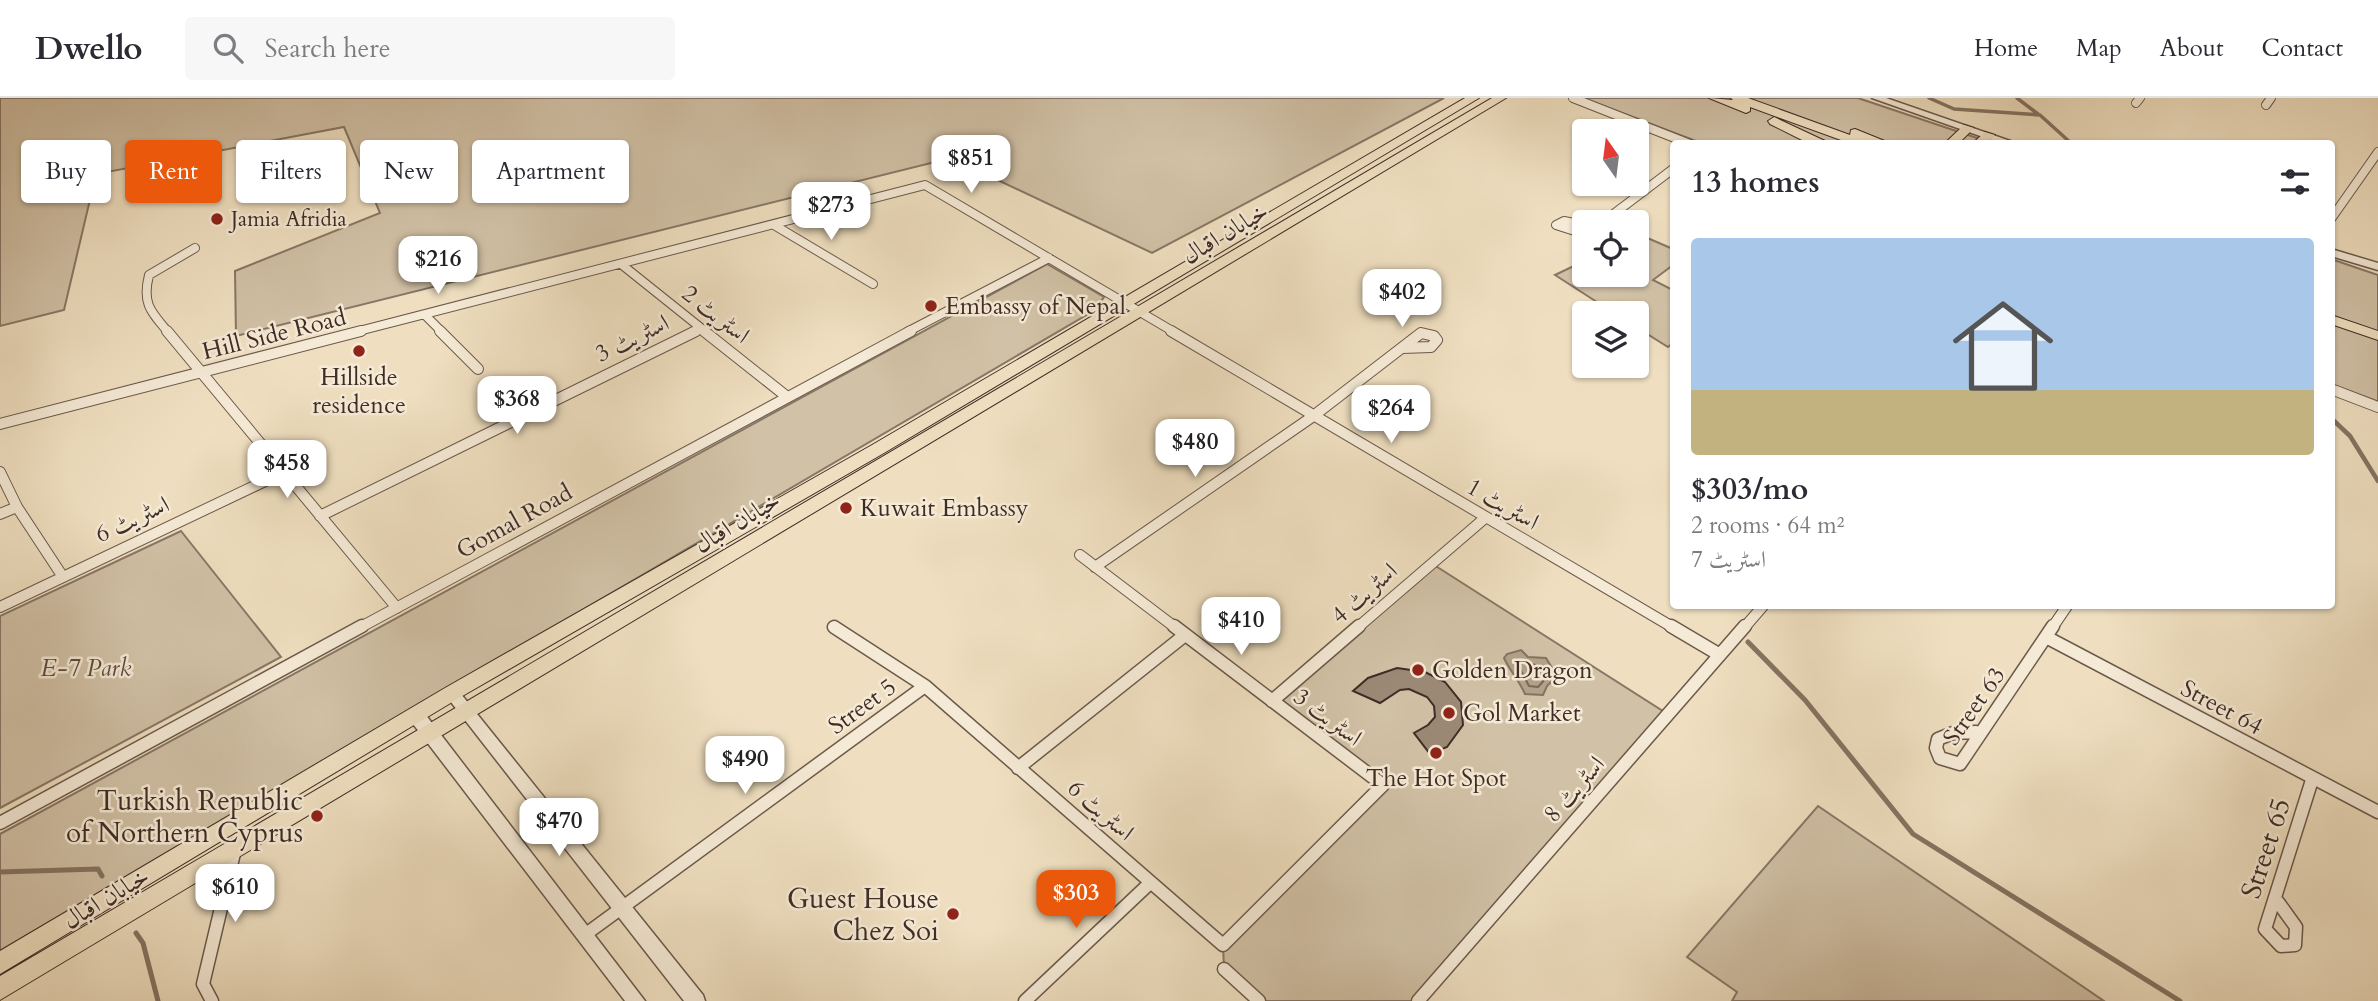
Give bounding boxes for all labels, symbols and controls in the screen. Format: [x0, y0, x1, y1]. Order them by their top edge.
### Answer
search box [185, 17, 675, 80]
text: Dwello [35, 26, 143, 71]
icon: search [209, 29, 247, 67]
text: Search here [265, 31, 391, 66]
text: Home [1974, 32, 2038, 65]
text: Map [2076, 32, 2122, 65]
text: About [2160, 32, 2224, 65]
text: Contact [2262, 32, 2343, 65]
north arrow [1572, 119, 1648, 196]
map controls [1572, 119, 1649, 378]
pin: $851 [930, 136, 1012, 195]
chip: Buy [21, 140, 111, 203]
chip: Rent [125, 140, 222, 203]
chip: Filters [236, 140, 346, 203]
chip: New [360, 140, 458, 203]
chip: Apartment [472, 140, 629, 203]
text: $851 [947, 142, 995, 173]
text: 13 homes [1691, 162, 1820, 203]
icon: filters [2276, 163, 2314, 201]
pin: $273 [790, 183, 872, 242]
text: $273 [807, 189, 855, 220]
street label: خیابان اقبال [1176, 195, 1275, 272]
place label: Jamia Afridia [228, 205, 347, 234]
button: locate [1572, 210, 1649, 287]
marker: Jamia Afridia [209, 211, 225, 227]
pin: $216 [397, 236, 479, 296]
text: $216 [414, 243, 462, 274]
pin: $402 [1361, 270, 1443, 329]
text: $402 [1378, 276, 1426, 307]
street label: اسٹریٹ 2 [675, 277, 757, 352]
icon: home [1940, 283, 2066, 409]
place label: Embassy of Nepal [945, 290, 1126, 323]
marker: Embassy of Nepal [923, 298, 939, 314]
street label: Hill Side Road [199, 301, 350, 368]
button: layers [1572, 301, 1649, 378]
street label: اسٹریٹ 3 [590, 306, 675, 370]
marker: Hillside residence [351, 343, 367, 359]
place label: Hillside residence [312, 361, 406, 422]
pin: $368 [476, 376, 558, 436]
text: $368 [493, 383, 541, 414]
pin: $264 [1350, 386, 1432, 445]
text: $264 [1367, 392, 1415, 423]
pin: $480 [1154, 420, 1236, 479]
text: $480 [1171, 426, 1219, 457]
pin: $458 [246, 440, 328, 500]
text: $458 [263, 447, 311, 478]
text: $303/mo [1691, 469, 1808, 510]
street label: اسٹریٹ 1 [1461, 471, 1545, 538]
street label: Gomal Road [450, 476, 578, 567]
street label: خیابان اقبال [688, 484, 787, 561]
street label: اسٹریٹ 6 [90, 488, 175, 551]
place label: Kuwait Embassy [860, 492, 1029, 525]
marker: Kuwait Embassy [838, 500, 854, 516]
text: 2 rooms · 64 m² [1691, 510, 1844, 541]
text: اسٹریٹ 7 [1691, 544, 1766, 575]
street label: اسٹریٹ 4 [1324, 555, 1405, 632]
pin: $410 [1200, 598, 1282, 657]
text: $410 [1217, 604, 1265, 635]
park label: E-7 Park [41, 652, 131, 685]
place label: Golden Dragon [1432, 654, 1593, 687]
street label: Street 63 [1935, 660, 2013, 752]
marker: Golden Dragon [1410, 662, 1426, 678]
street label: Street 5 [822, 671, 903, 742]
street label: Street 64 [2175, 672, 2269, 743]
street label: اسٹریٹ 3 [1286, 681, 1369, 754]
place label: Gol Market [1463, 697, 1581, 730]
marker: Gol Market [1441, 705, 1457, 721]
pin: $490 [704, 736, 786, 796]
text: $490 [721, 743, 769, 774]
marker: The Hot Spot [1428, 745, 1444, 761]
street label: اسٹریٹ 8 [1536, 749, 1613, 830]
place label: The Hot Spot [1366, 762, 1507, 795]
street label: اسٹریٹ 6 [1060, 772, 1141, 849]
place label: Turkish Republic of Northern Cyprus [66, 782, 303, 852]
street label: Street 65 [2232, 793, 2300, 903]
pin: $470 [518, 798, 600, 858]
text: $470 [535, 805, 583, 836]
marker: Turkish Republic of Northern Cyprus [309, 808, 325, 824]
street label: خیابان اقبال [57, 860, 156, 937]
pin: $610 [194, 864, 276, 924]
pin: $303 [1035, 870, 1117, 930]
text: $610 [211, 871, 259, 902]
text: $303 [1052, 877, 1100, 908]
place label: Guest House Chez Soi [787, 880, 939, 950]
marker: Guest House Chez Soi [945, 906, 961, 922]

